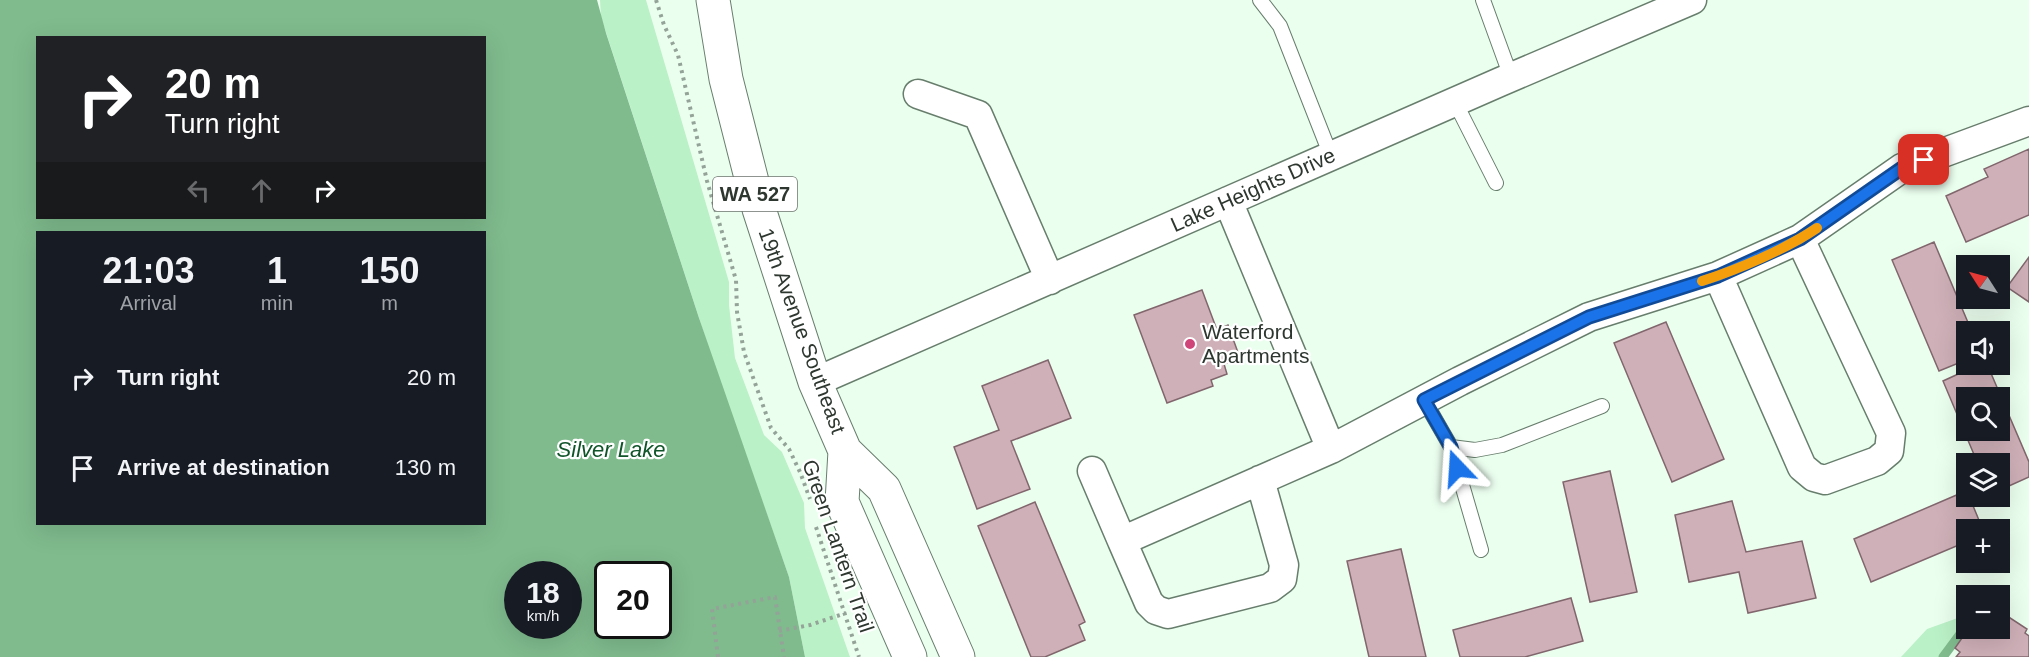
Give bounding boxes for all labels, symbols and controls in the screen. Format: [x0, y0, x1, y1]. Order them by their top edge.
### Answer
icon: right [66, 60, 144, 138]
text: 20 m [165, 60, 261, 107]
text: Turn right [165, 109, 280, 139]
pin [1898, 134, 1949, 185]
street label: Lake Heights Drive [1167, 143, 1339, 236]
icon: arrive [1907, 143, 1940, 176]
icon: left [182, 174, 215, 207]
icon: ahead [245, 174, 278, 207]
icon: right [308, 174, 341, 207]
road number: WA 527 [713, 177, 797, 211]
street label: 19th Avenue Southeast [755, 225, 850, 437]
text: 21:03 [102, 250, 194, 291]
text: 1 [267, 250, 287, 291]
text: 150 [359, 250, 420, 291]
north arrow [1956, 255, 2010, 309]
map controls [1956, 255, 2010, 639]
text: Arrival [120, 292, 177, 314]
text: min [261, 292, 293, 314]
text: m [381, 292, 398, 314]
place label: Waterford Apartments [1202, 320, 1309, 367]
button: sound [1956, 321, 2010, 375]
marker: Waterford Apartments [1183, 337, 1197, 351]
icon: right [66, 362, 99, 395]
text: Turn right [117, 365, 219, 390]
text: 20 m [407, 365, 456, 390]
button: search [1956, 387, 2010, 441]
position arrow [1425, 436, 1489, 500]
water label: Silver Lake [557, 437, 665, 462]
icon: arrive [66, 452, 99, 485]
button: layers [1956, 453, 2010, 507]
text: Arrive at destination [117, 455, 330, 480]
text: 130 m [395, 455, 456, 480]
street label: Green Lantern Trail [798, 457, 879, 635]
button: + [1956, 519, 2010, 573]
speed limit sign: 20 [594, 561, 672, 639]
text: 18 [526, 576, 560, 609]
button: − [1956, 585, 2010, 639]
text: km/h [527, 607, 559, 624]

